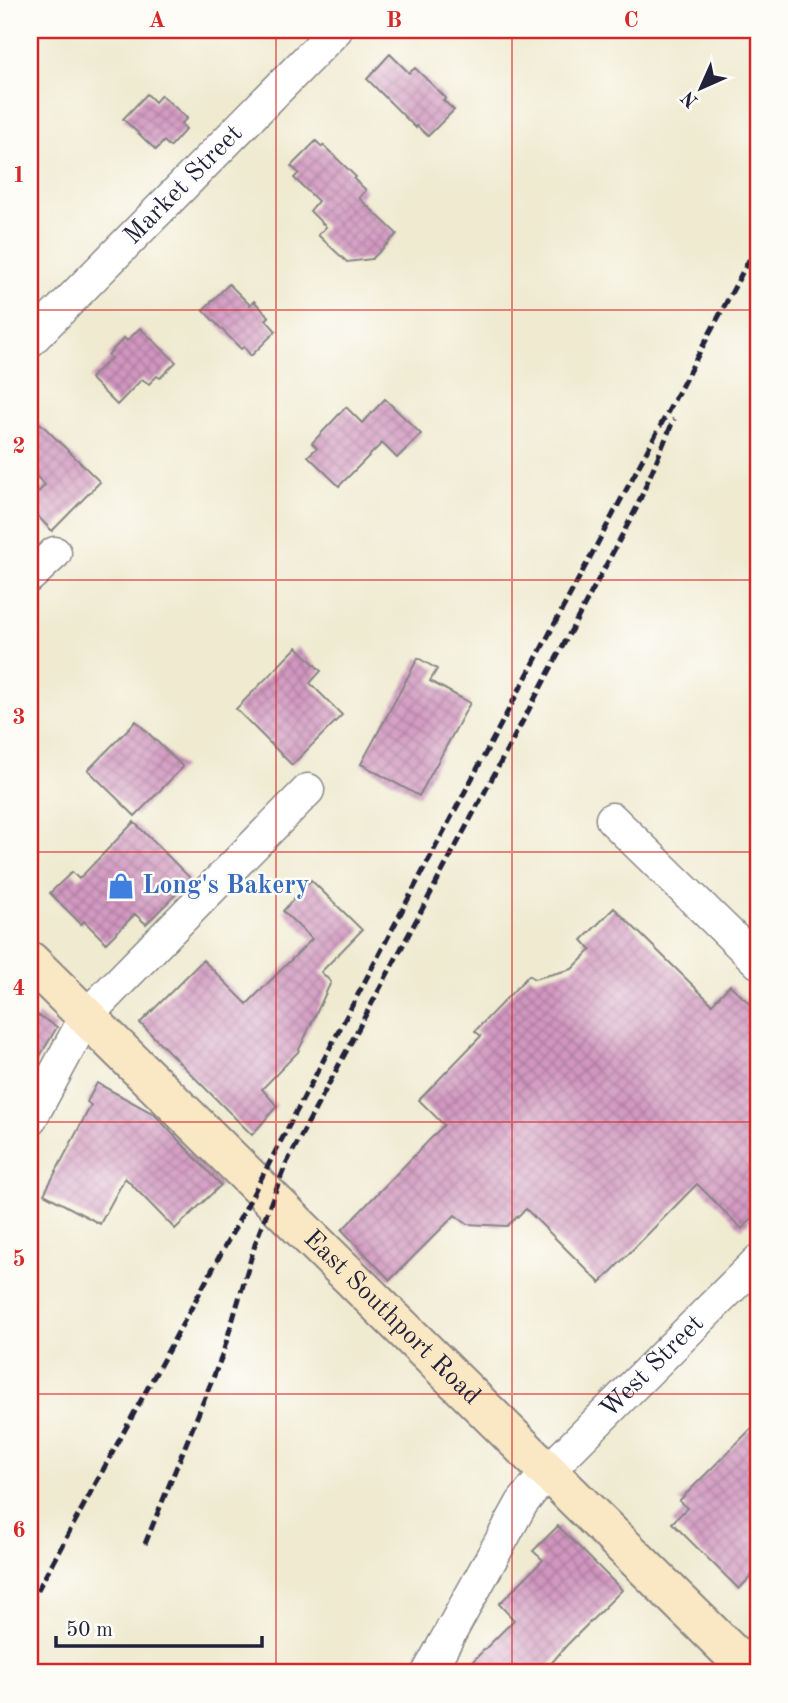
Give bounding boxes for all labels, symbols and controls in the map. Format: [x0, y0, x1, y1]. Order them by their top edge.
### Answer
text: A [148, 9, 166, 32]
text: B [386, 9, 402, 32]
text: C [623, 9, 639, 32]
north arrow [666, 52, 736, 122]
text: N [679, 86, 703, 110]
street label: Market Street [120, 120, 248, 250]
text: 1 [12, 164, 26, 187]
text: 2 [12, 435, 26, 458]
text: 3 [12, 706, 26, 729]
shop icon: Long's Bakery [106, 871, 136, 901]
place label: Long's Bakery [142, 873, 310, 899]
text: 4 [12, 977, 26, 1000]
street label: East Southport Road [299, 1226, 485, 1410]
text: 5 [12, 1248, 26, 1271]
street label: West Street [596, 1310, 709, 1423]
text: 6 [12, 1519, 26, 1542]
scale bar [56, 1605, 262, 1649]
text: 50 m [66, 1620, 113, 1641]

